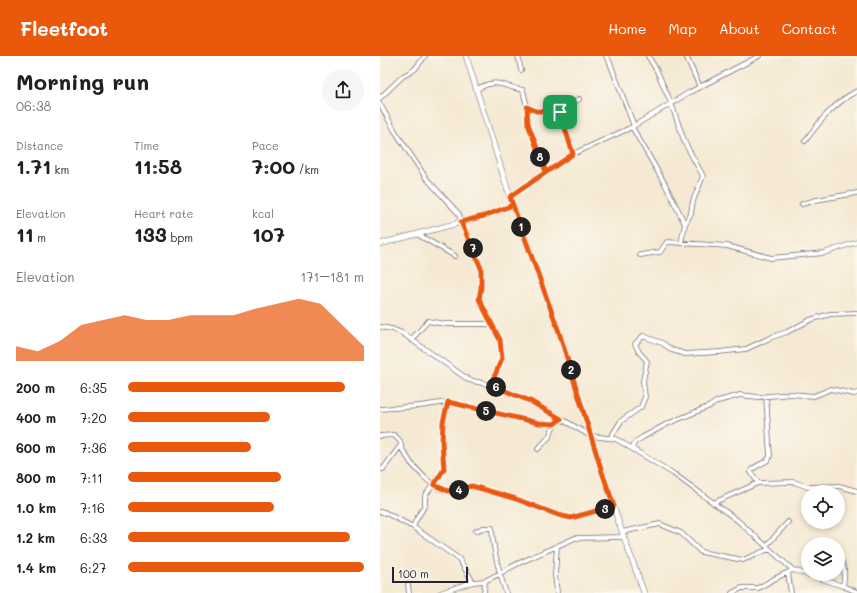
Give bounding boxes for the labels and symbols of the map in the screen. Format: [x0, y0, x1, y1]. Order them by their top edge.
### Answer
pin [543, 95, 577, 129]
pin: 8 [530, 147, 550, 167]
pin: 1 [511, 217, 531, 237]
pin: 7 [463, 238, 483, 258]
pin: 2 [561, 360, 581, 380]
pin: 6 [486, 377, 506, 397]
pin: 5 [476, 401, 496, 421]
pin: 4 [449, 480, 469, 500]
pin: 3 [595, 499, 615, 519]
scale bar [392, 565, 468, 584]

